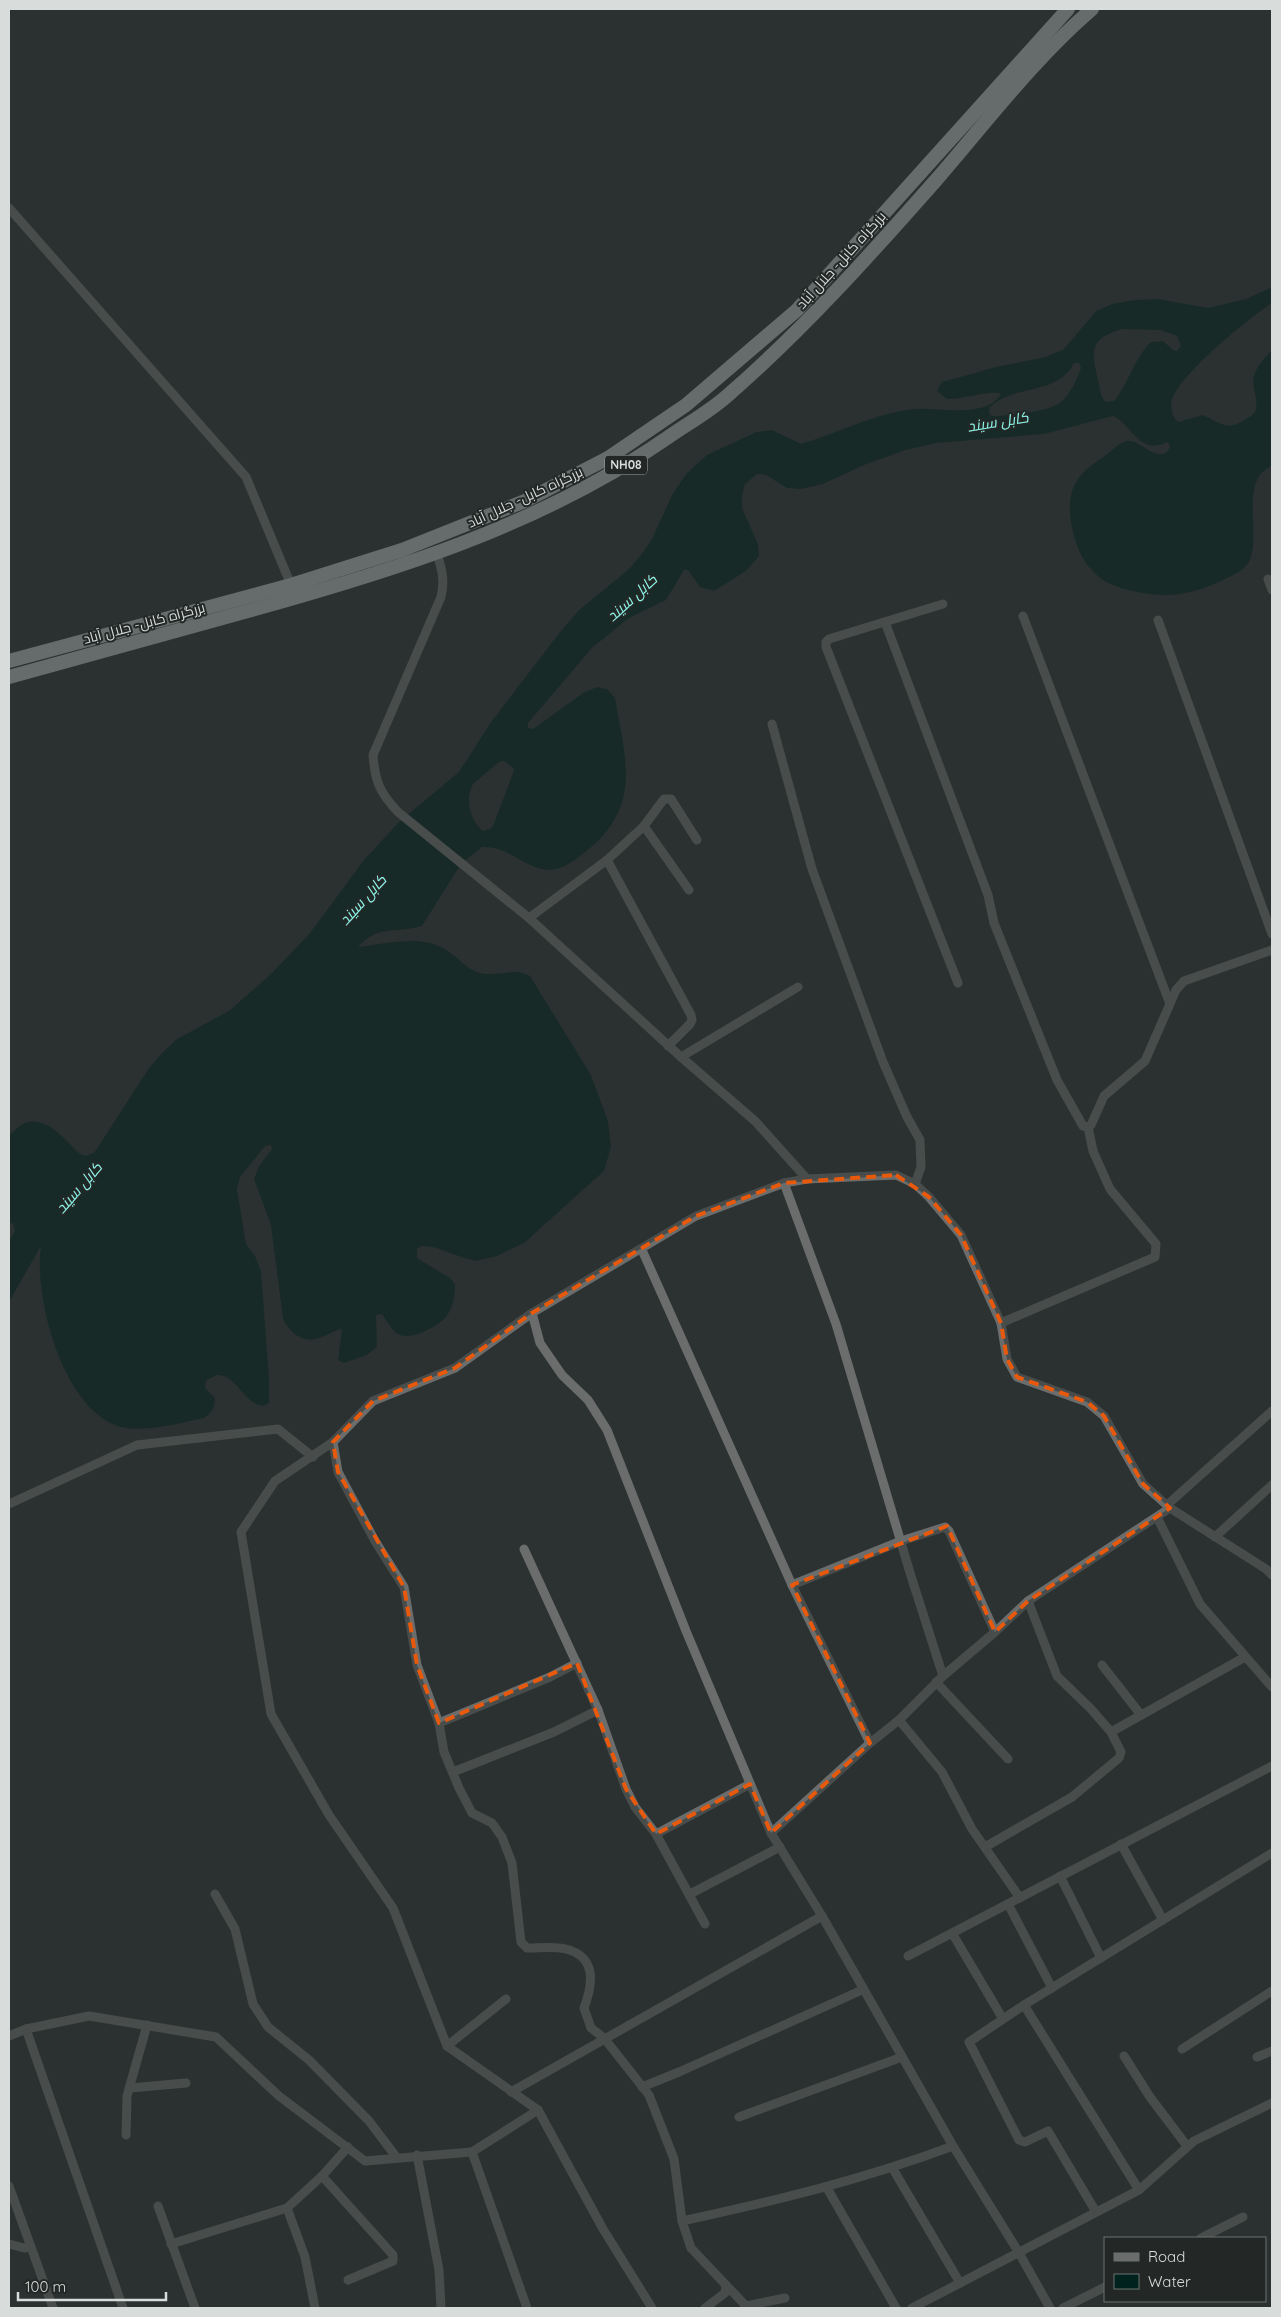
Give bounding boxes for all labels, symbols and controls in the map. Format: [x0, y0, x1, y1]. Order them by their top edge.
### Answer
street label: بزرگراه کابل- جلال آباد [792, 207, 890, 313]
water label: کابل سيند [966, 407, 1030, 436]
road number: NH08 [605, 456, 647, 474]
street label: بزرگراه کابل- جلال آباد [464, 462, 586, 532]
water label: کابل سيند [602, 570, 661, 625]
street label: بزرگراه کابل- جلال آباد [81, 598, 207, 648]
water label: کابل سيند [335, 870, 391, 929]
water label: کابل سيند [51, 1158, 106, 1217]
legend [1104, 2237, 1266, 2302]
text: Road [1148, 2247, 1185, 2266]
scale bar [18, 2270, 165, 2302]
text: Water [1148, 2272, 1191, 2291]
text: 100 m [25, 2277, 66, 2296]

